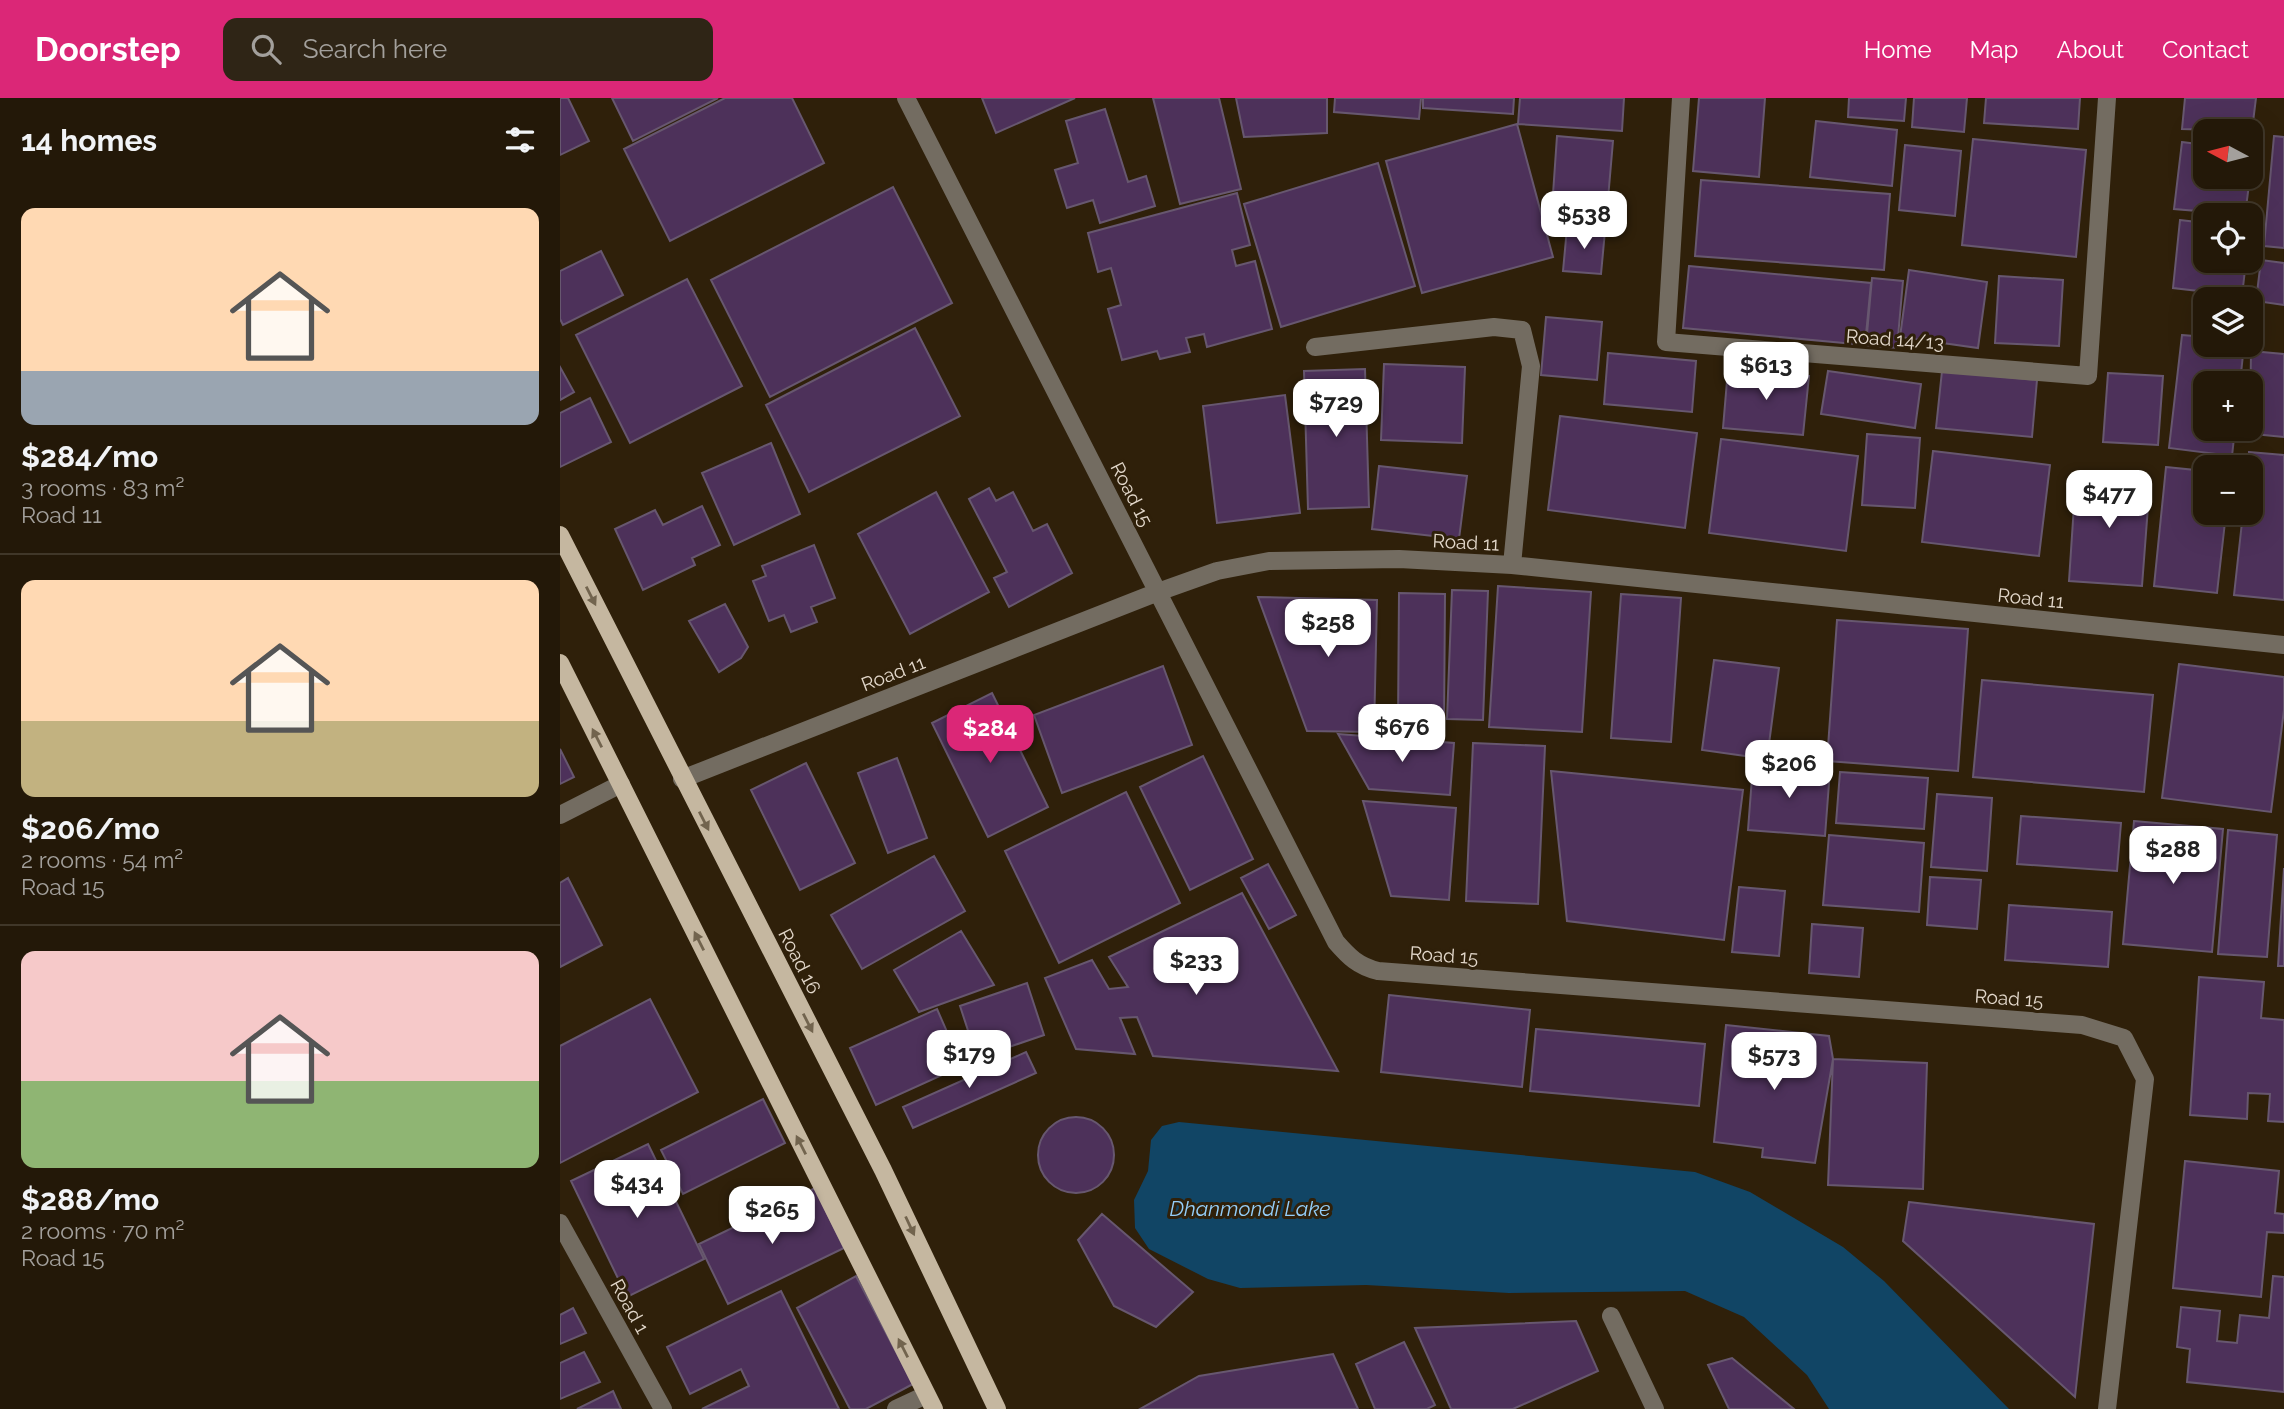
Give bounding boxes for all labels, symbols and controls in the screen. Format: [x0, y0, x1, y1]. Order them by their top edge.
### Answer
search box [223, 18, 713, 81]
text: Doorstep [35, 30, 181, 69]
icon: search [247, 30, 285, 68]
text: Search here [303, 34, 447, 64]
text: Home [1864, 35, 1932, 64]
text: Map [1970, 35, 2018, 64]
text: About [2056, 35, 2124, 64]
text: Contact [2162, 35, 2249, 64]
north arrow [2193, 119, 2263, 189]
map controls [2193, 119, 2263, 525]
icon: filters [501, 121, 539, 159]
text: 14 homes [21, 123, 157, 158]
pin: $538 [1543, 192, 1625, 251]
text: $538 [1557, 200, 1611, 227]
button: locate [2193, 203, 2263, 273]
icon: home [217, 253, 343, 379]
button: layers [2193, 287, 2263, 357]
street label: Road 14/13 [1845, 325, 1945, 353]
pin: $613 [1725, 342, 1807, 402]
text: $613 [1740, 351, 1792, 378]
button: + [2193, 371, 2263, 441]
pin: $729 [1295, 380, 1377, 439]
text: $729 [1309, 388, 1363, 415]
text: $284/mo [21, 439, 158, 474]
button: − [2193, 455, 2263, 525]
street label: Road 15 [1107, 458, 1157, 530]
pin: $477 [2068, 470, 2150, 530]
text: 3 rooms · 83 m² [21, 474, 184, 501]
text: $477 [2082, 479, 2136, 506]
text: Road 11 [21, 501, 102, 528]
street label: Road 11 [1432, 529, 1500, 555]
street label: Road 11 [1997, 584, 2065, 612]
one-way arrow [585, 586, 596, 606]
pin: $258 [1287, 600, 1369, 659]
text: $258 [1301, 608, 1355, 635]
icon: home [217, 625, 343, 751]
street label: Road 11 [858, 651, 928, 695]
pin: $676 [1361, 704, 1443, 764]
pin: $284 [949, 706, 1031, 765]
text: $676 [1374, 713, 1430, 740]
text: $284 [963, 714, 1017, 741]
one-way arrow [592, 728, 603, 748]
pin: $206 [1748, 740, 1830, 800]
text: $206 [1761, 749, 1817, 776]
text: $206/mo [21, 811, 160, 846]
one-way arrow [698, 811, 709, 831]
pin: $288 [2132, 826, 2214, 886]
text: $288 [2145, 835, 2201, 862]
text: 2 rooms · 54 m² [21, 846, 183, 873]
text: Road 15 [21, 873, 104, 900]
street label: Road 16 [774, 925, 826, 997]
one-way arrow [694, 931, 705, 951]
pin: $233 [1155, 937, 1237, 997]
street label: Road 15 [1409, 942, 1479, 968]
text: $233 [1169, 946, 1223, 973]
street label: Road 15 [1974, 985, 2044, 1011]
icon: home [217, 996, 343, 1122]
one-way arrow [802, 1013, 814, 1033]
pin: $179 [928, 1030, 1010, 1090]
pin: $573 [1733, 1032, 1815, 1092]
text: $179 [943, 1039, 995, 1066]
text: $573 [1747, 1041, 1801, 1068]
one-way arrow [796, 1135, 807, 1155]
pin: $434 [596, 1160, 678, 1220]
text: $434 [610, 1169, 664, 1196]
text: $288/mo [21, 1182, 159, 1217]
pin: $265 [731, 1186, 813, 1246]
text: $265 [745, 1195, 799, 1222]
water label: Dhanmondi Lake [1169, 1196, 1331, 1221]
one-way arrow [905, 1216, 916, 1237]
text: 2 rooms · 70 m² [21, 1217, 184, 1244]
text: Road 15 [21, 1244, 104, 1271]
street label: Road 1 [606, 1275, 654, 1337]
one-way arrow [897, 1338, 908, 1358]

